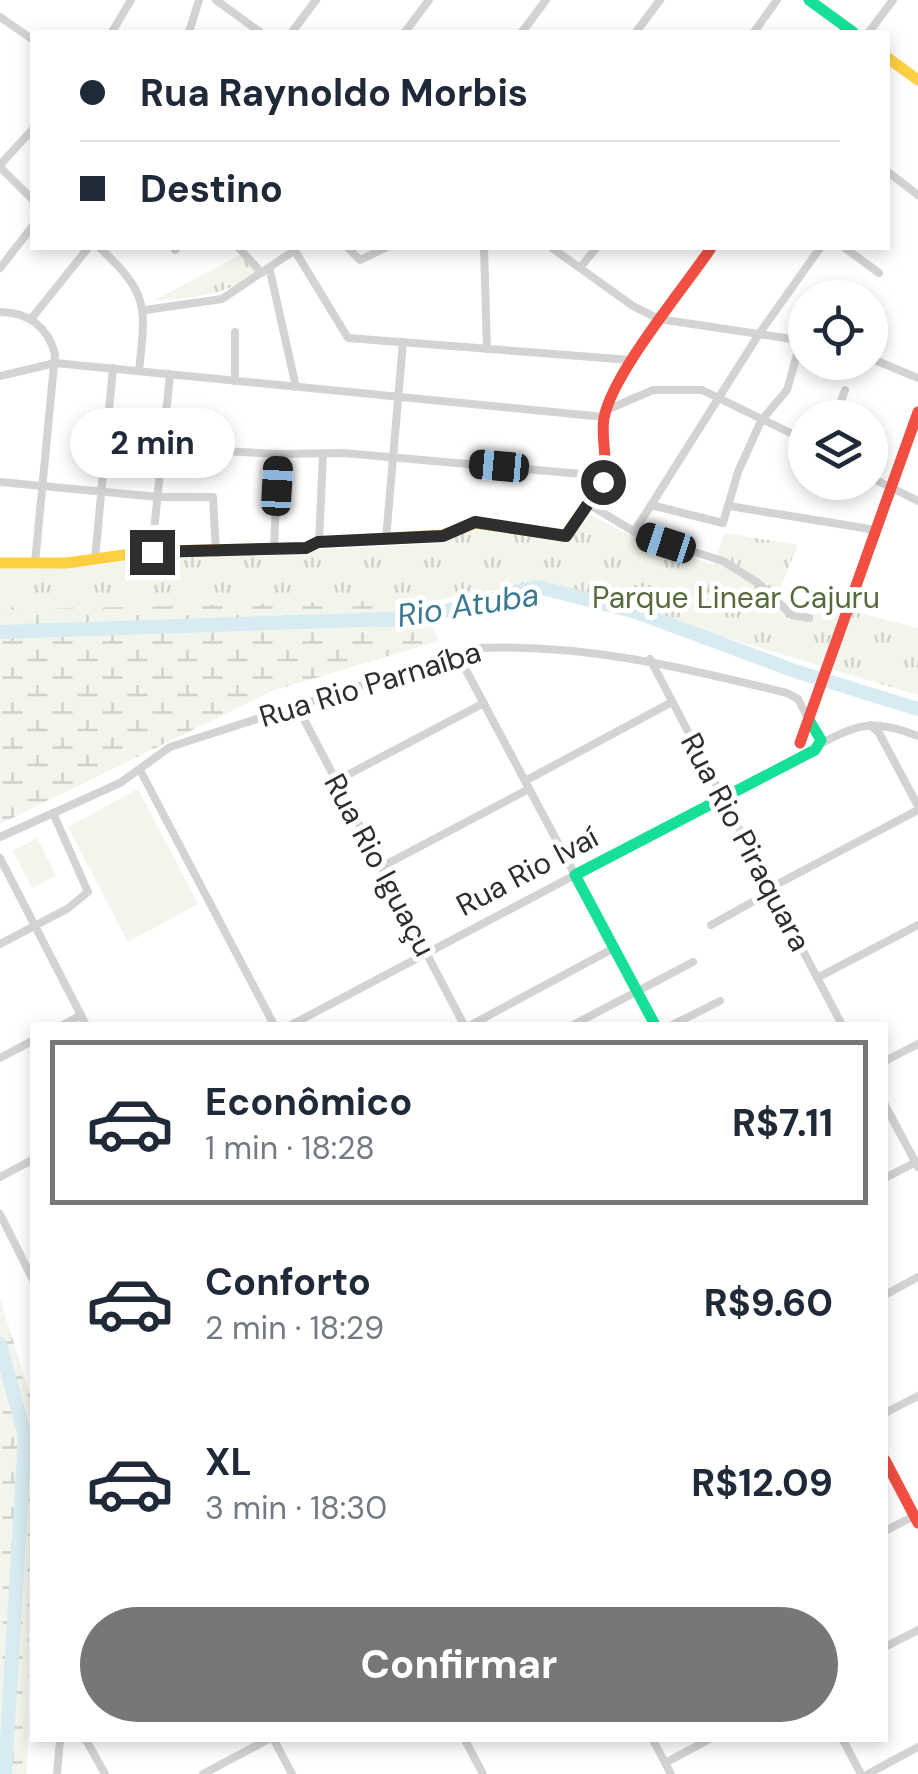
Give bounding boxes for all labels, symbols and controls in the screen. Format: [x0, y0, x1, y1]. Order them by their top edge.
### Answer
text: Rua Raynoldo Morbis [140, 68, 528, 118]
text: Destino [140, 164, 283, 214]
map controls [788, 280, 888, 500]
button: locate [788, 280, 888, 380]
button: layers [788, 400, 888, 500]
callout: 2 min [70, 407, 234, 477]
text: 2 min [110, 422, 195, 464]
car [468, 448, 530, 484]
car [260, 455, 294, 517]
route start [581, 460, 626, 505]
car [633, 519, 699, 567]
route end [130, 530, 175, 575]
water label: Rio Atuba [394, 573, 542, 637]
park label: Parque Linear Cajuru [592, 578, 880, 617]
street label: Rua Rio Parnaíba [255, 632, 485, 736]
street label: Rua Rio Piraquara [672, 726, 820, 958]
street label: Rua Rio Iguaçu [315, 767, 445, 963]
street label: Rua Rio Ivaí [449, 817, 605, 925]
text: Econômico [205, 1077, 412, 1127]
icon: car [85, 1078, 175, 1168]
text: R$7.11 [732, 1098, 833, 1148]
text: 1 min · 18:28 [205, 1127, 375, 1169]
text: Conforto [205, 1257, 371, 1307]
icon: car [85, 1258, 175, 1348]
text: R$9.60 [704, 1278, 833, 1328]
text: 2 min · 18:29 [205, 1307, 384, 1349]
text: XL [205, 1437, 252, 1487]
icon: car [85, 1438, 175, 1528]
text: R$12.09 [691, 1458, 833, 1508]
text: 3 min · 18:30 [205, 1487, 387, 1529]
button: Confirmar [80, 1607, 838, 1722]

